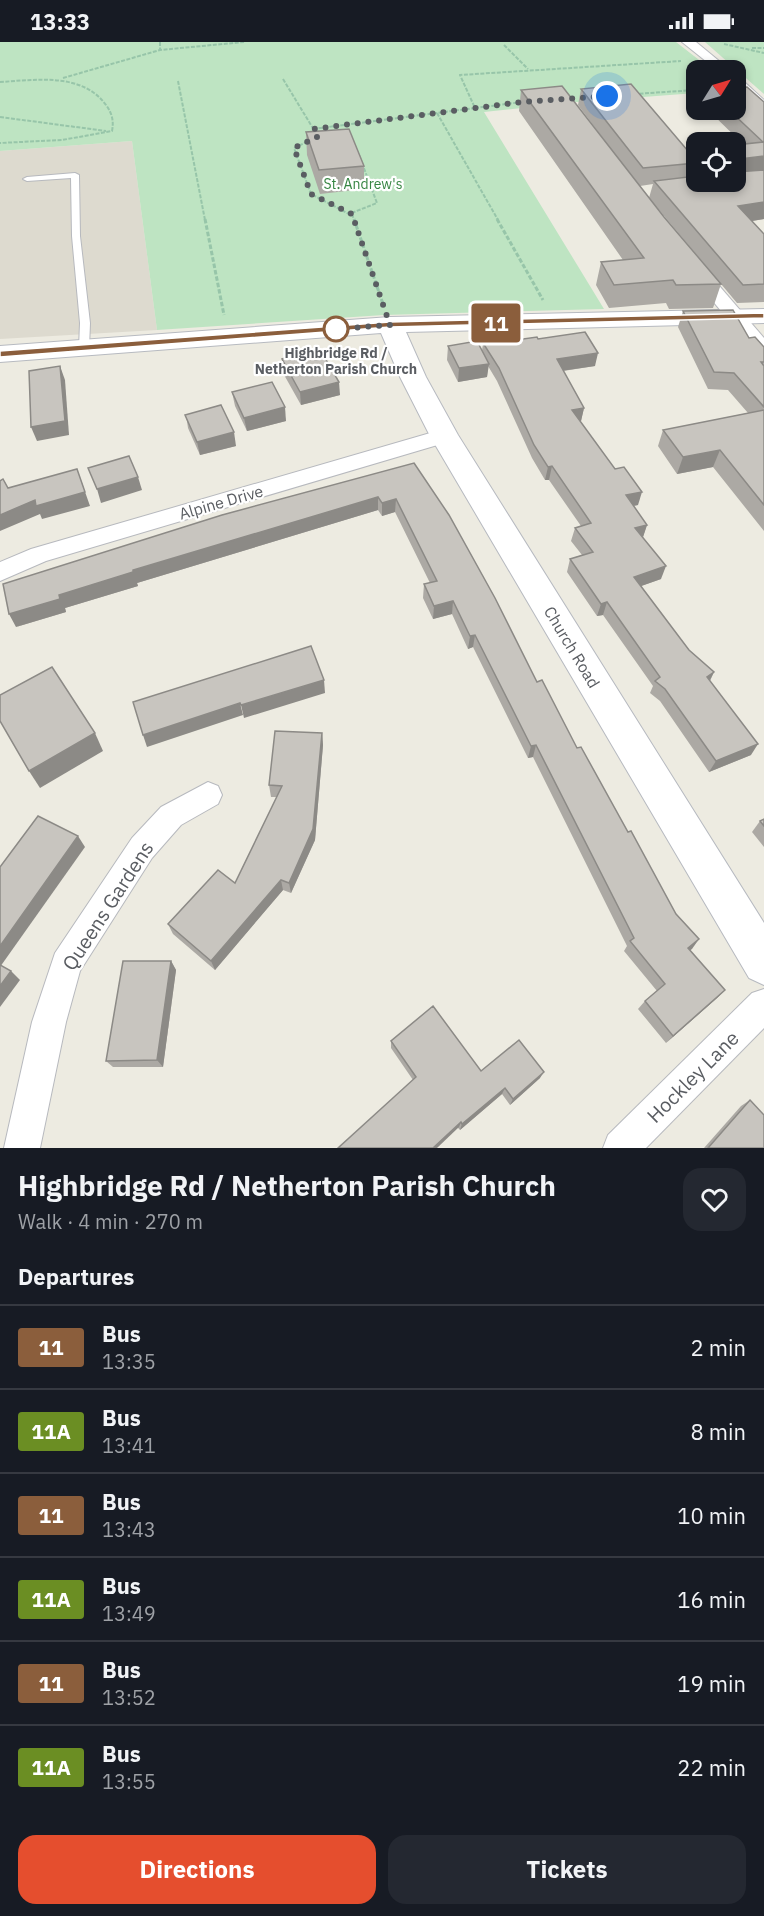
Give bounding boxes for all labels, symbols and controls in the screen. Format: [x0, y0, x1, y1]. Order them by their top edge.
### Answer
text: 13:33 [30, 7, 90, 36]
north arrow [686, 60, 746, 120]
map controls [686, 60, 746, 192]
your location [592, 81, 622, 111]
button: locate [686, 132, 746, 192]
park label: St. Andrew's [323, 175, 403, 193]
line badge: 11 [469, 304, 523, 342]
text: 11 [483, 309, 509, 337]
marker: Highbridge Rd / Netherton Parish Church [323, 316, 349, 342]
place label: Highbridge Rd / Netherton Parish Church [255, 344, 417, 378]
street label: Alpine Drive [177, 480, 266, 524]
street label: Church Road [540, 603, 604, 691]
street label: Queens Gardens [56, 836, 159, 975]
street label: Hockley Lane [641, 1025, 745, 1129]
text: Highbridge Rd / Netherton Parish Church [18, 1167, 556, 1204]
button: heart [683, 1168, 746, 1231]
text: Walk · 4 min · 270 m [18, 1208, 203, 1235]
text: Departures [18, 1262, 134, 1291]
text: Bus [102, 1319, 141, 1348]
text: 11 [38, 1333, 64, 1361]
text: 2 min [690, 1333, 746, 1362]
text: 13:35 [102, 1348, 156, 1375]
text: Bus [102, 1403, 141, 1432]
text: 11A [31, 1417, 71, 1445]
text: 8 min [690, 1417, 746, 1446]
text: 13:41 [102, 1432, 156, 1459]
text: Bus [102, 1487, 141, 1516]
text: 11 [38, 1501, 64, 1529]
text: 10 min [677, 1501, 746, 1530]
text: 13:43 [102, 1516, 156, 1543]
text: Bus [102, 1571, 141, 1600]
text: 11A [31, 1585, 71, 1613]
text: 16 min [677, 1585, 746, 1614]
text: 13:49 [102, 1600, 156, 1627]
text: Bus [102, 1655, 141, 1684]
text: 11 [38, 1669, 64, 1697]
text: 19 min [677, 1669, 746, 1698]
text: 13:52 [102, 1684, 156, 1711]
text: Bus [102, 1739, 141, 1768]
text: 11A [31, 1753, 71, 1781]
text: 22 min [677, 1753, 746, 1782]
text: 13:55 [102, 1768, 156, 1795]
button: Directions [18, 1835, 376, 1904]
button: Tickets [388, 1835, 746, 1904]

